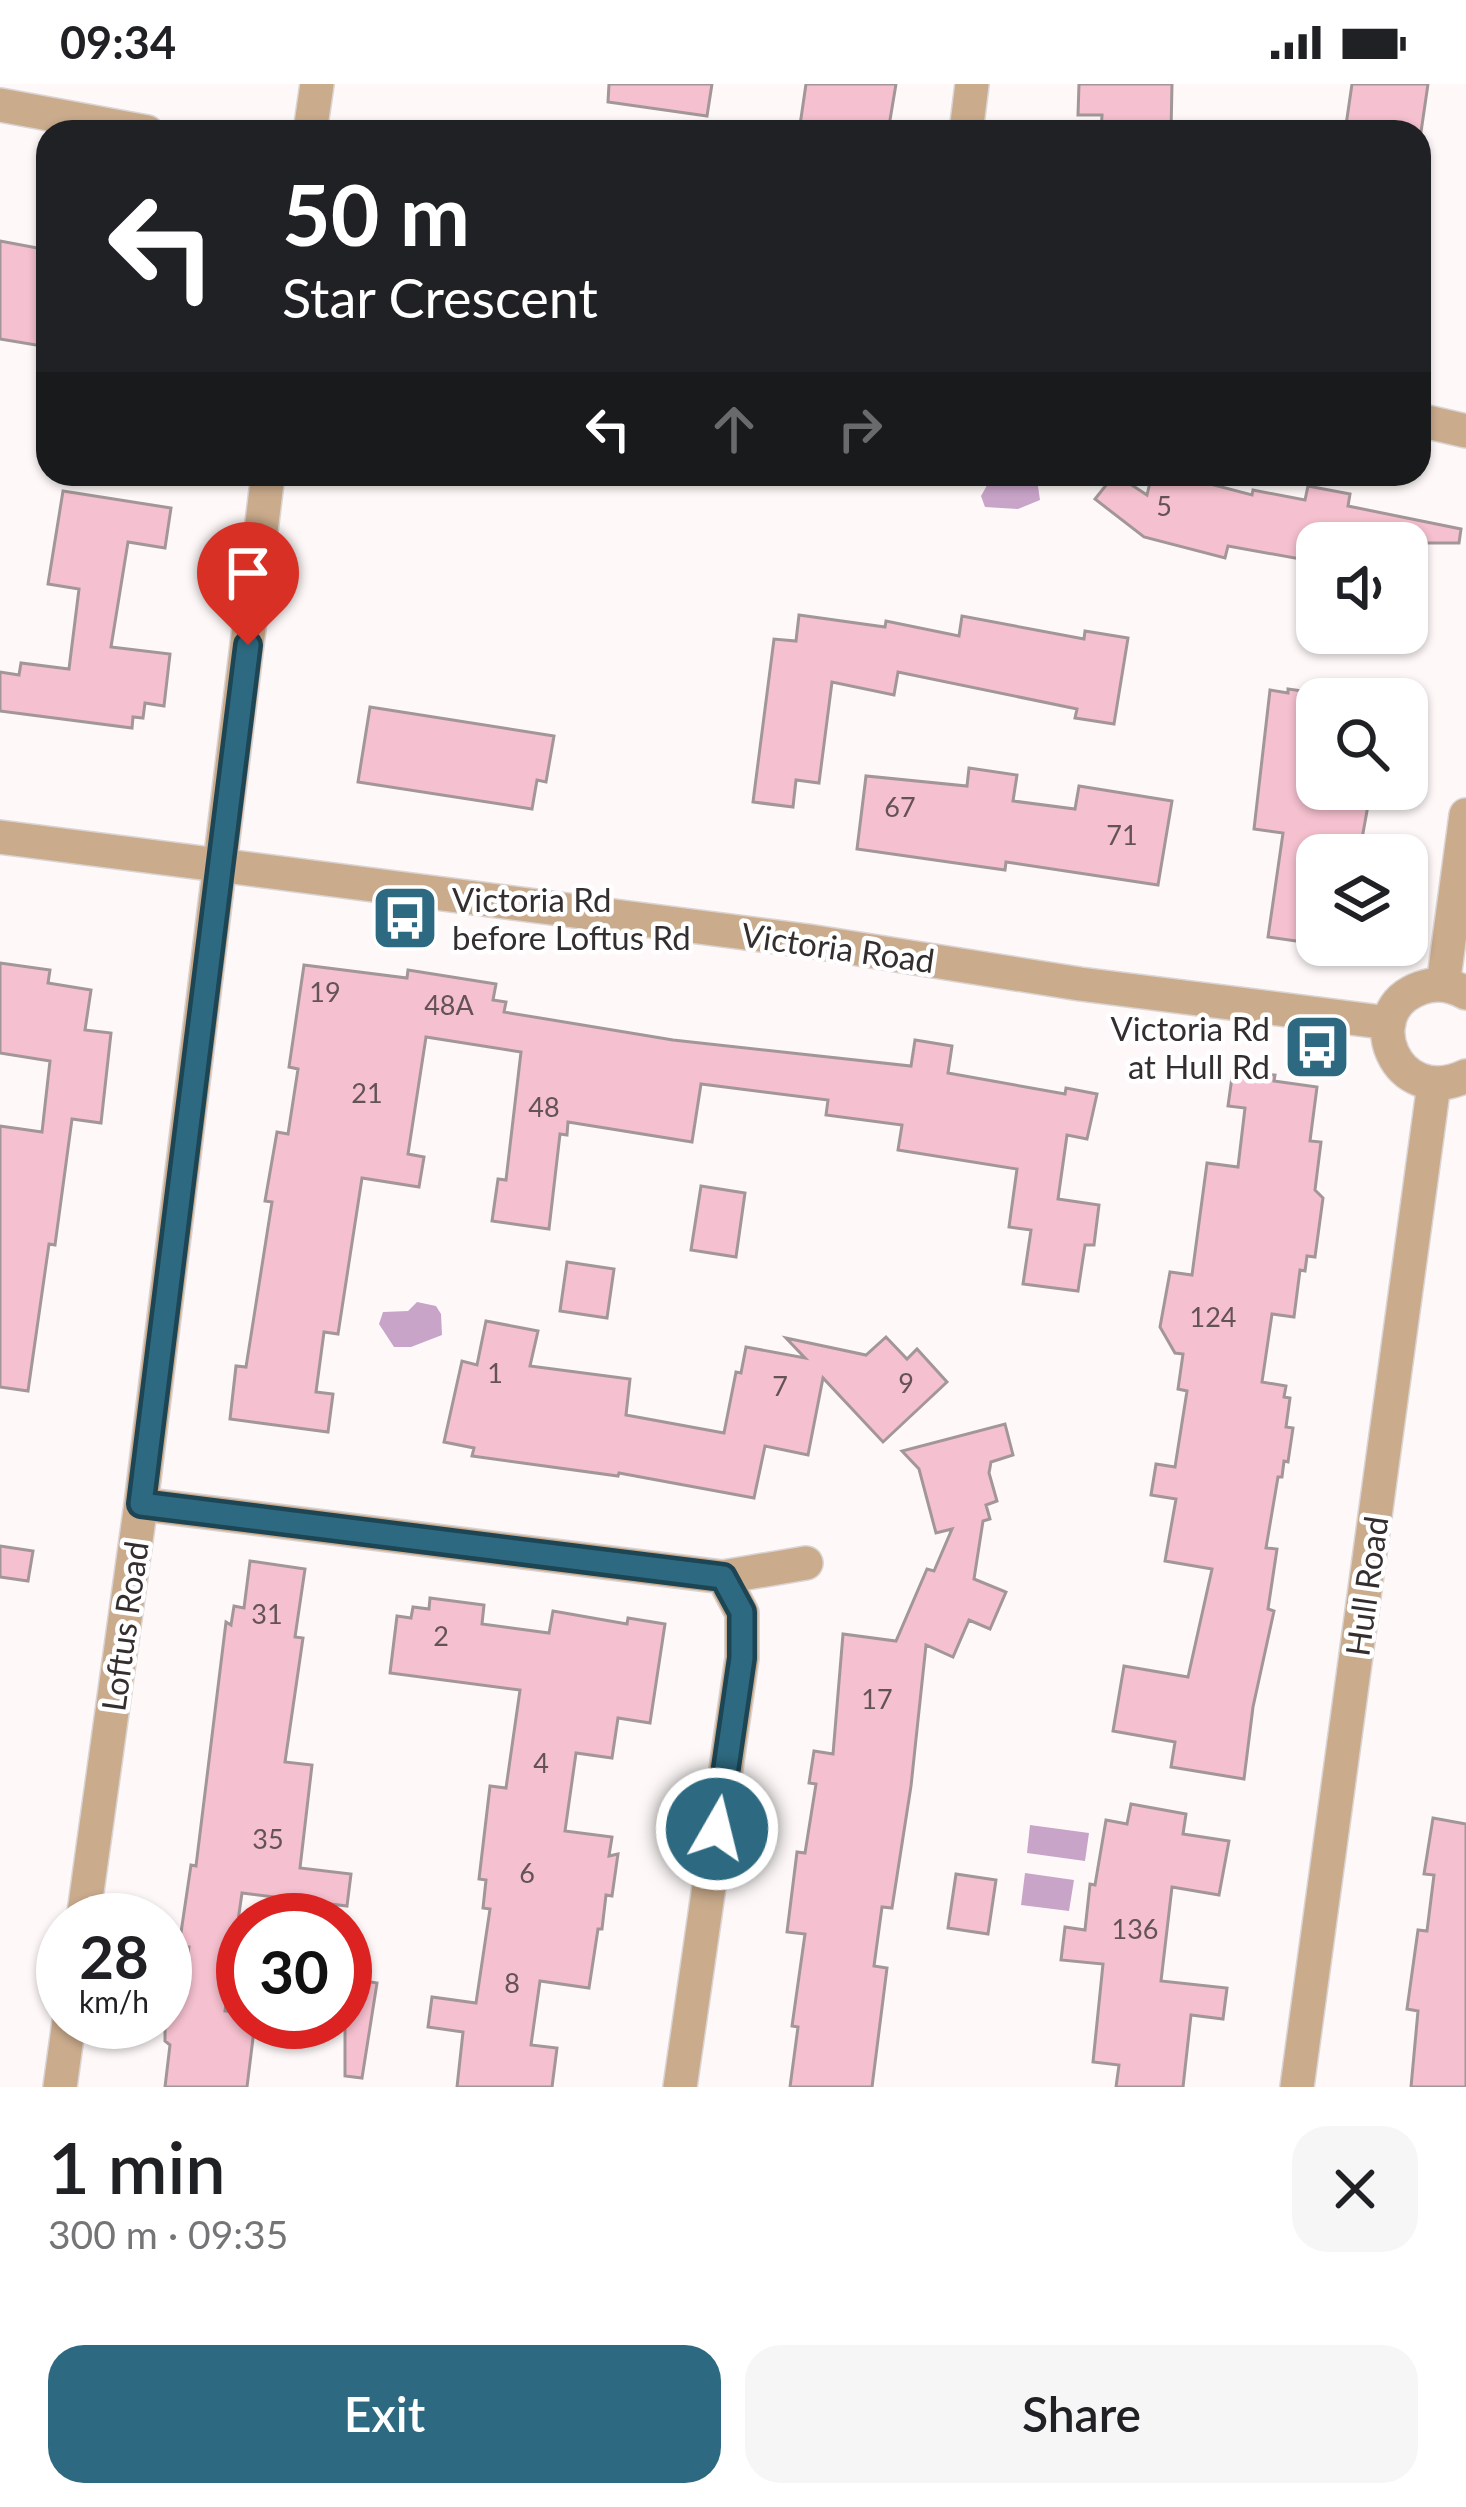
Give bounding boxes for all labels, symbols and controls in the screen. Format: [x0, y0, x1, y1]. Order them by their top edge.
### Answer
text: 09:34 [60, 15, 176, 69]
text: 50 m [282, 163, 470, 264]
icon: left [84, 168, 240, 324]
text: Star Crescent [282, 265, 598, 330]
icon: left [575, 396, 641, 462]
icon: ahead [701, 396, 767, 462]
icon: right [827, 396, 893, 462]
house number: 5 [1156, 489, 1172, 522]
pin [197, 522, 299, 645]
map controls [1296, 522, 1428, 966]
button: sound [1296, 522, 1428, 654]
icon: arrive [215, 540, 281, 606]
button: search [1296, 678, 1428, 810]
house number: 67 [884, 790, 916, 823]
house number: 71 [1106, 818, 1138, 851]
button: layers [1296, 834, 1428, 966]
place label: Victoria Rd before Loftus Rd [452, 879, 691, 957]
bus stop icon: Victoria Rd before Loftus Rd [370, 883, 440, 953]
street label: Victoria Road [739, 914, 937, 980]
house number: 19 [309, 975, 341, 1008]
house number: 48A [424, 988, 475, 1021]
place label: Victoria Rd at Hull Rd [1110, 1008, 1270, 1086]
bus stop icon: Victoria Rd at Hull Rd [1282, 1012, 1352, 1082]
house number: 21 [351, 1076, 383, 1109]
house number: 48 [528, 1090, 560, 1123]
house number: 124 [1190, 1300, 1236, 1333]
house number: 1 [487, 1356, 503, 1389]
house number: 9 [898, 1366, 914, 1399]
house number: 7 [772, 1369, 788, 1402]
street label: Hull Road [1336, 1514, 1396, 1658]
street label: Loftus Road [92, 1539, 156, 1713]
house number: 31 [251, 1597, 283, 1630]
house number: 2 [433, 1619, 449, 1652]
house number: 17 [861, 1682, 893, 1715]
house number: 4 [533, 1746, 549, 1779]
position arrow [654, 1766, 780, 1892]
house number: 35 [252, 1822, 284, 1855]
house number: 6 [519, 1856, 535, 1889]
speed limit sign: 30 [216, 1893, 372, 2049]
house number: 136 [1112, 1912, 1158, 1945]
text: 28 [79, 1920, 149, 1992]
house number: 8 [504, 1966, 520, 1999]
text: km/h [79, 1983, 149, 2019]
text: 1 min [48, 2123, 226, 2209]
button: close [1292, 2126, 1418, 2252]
text: 300 m · 09:35 [48, 2211, 288, 2257]
button: Exit [48, 2345, 721, 2483]
button: Share [745, 2345, 1418, 2483]

